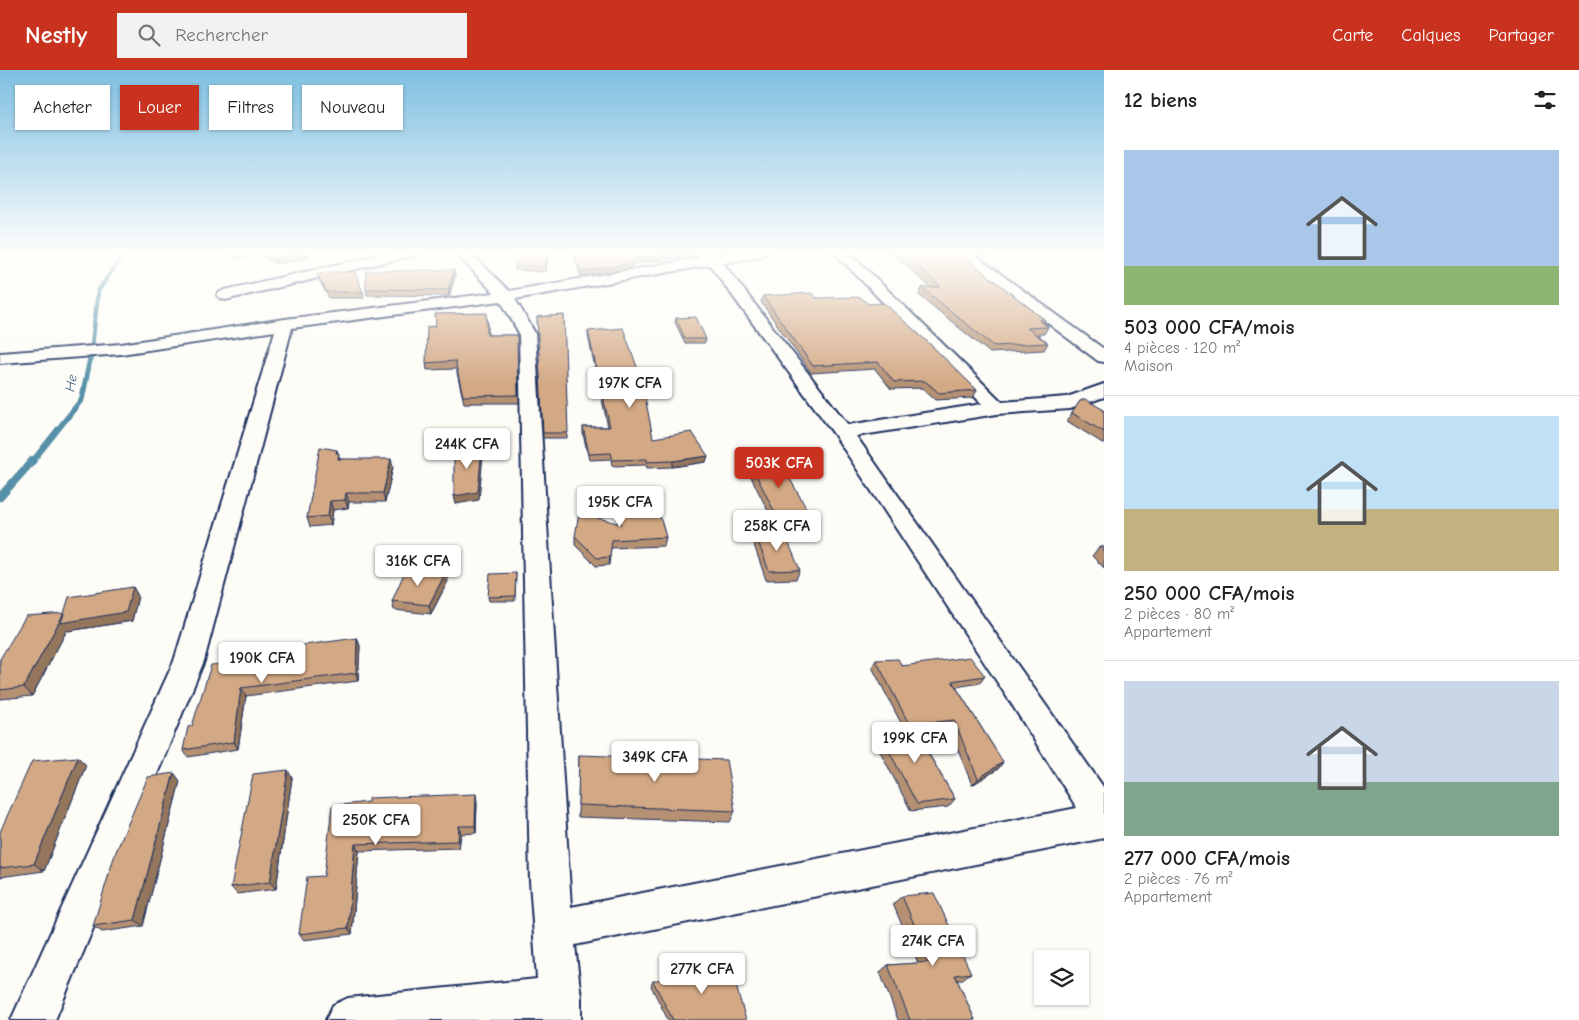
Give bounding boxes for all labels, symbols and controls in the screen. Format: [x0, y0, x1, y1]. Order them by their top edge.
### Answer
search box [117, 13, 467, 58]
text: Nestly [25, 21, 87, 49]
icon: search [135, 21, 163, 49]
text: Rechercher [175, 24, 268, 46]
text: Carte [1332, 25, 1373, 46]
text: Calques [1401, 25, 1461, 46]
text: Partager [1489, 25, 1554, 46]
chip: Acheter [15, 85, 110, 130]
chip: Louer [120, 85, 199, 130]
chip: Filtres [209, 85, 292, 130]
chip: Nouveau [302, 85, 403, 130]
icon: filters [1531, 86, 1559, 114]
text: 12 biens [1124, 88, 1197, 112]
icon: home [1297, 183, 1387, 273]
text: 503 000 CFA/mois [1124, 315, 1294, 339]
text: 4 pièces · 120 m² [1124, 339, 1240, 357]
text: Maison [1124, 357, 1173, 375]
pin: 197K CFA [578, 366, 682, 409]
water label: He [61, 373, 81, 393]
text: 197K CFA [598, 374, 662, 392]
pin: 244K CFA [415, 428, 519, 470]
text: 244K CFA [435, 435, 499, 453]
pin: 503K CFA [727, 446, 831, 489]
icon: home [1297, 448, 1387, 538]
text: 503K CFA [746, 454, 812, 472]
pin: 195K CFA [568, 486, 672, 528]
text: 195K CFA [588, 493, 652, 511]
pin: 258K CFA [725, 510, 829, 552]
text: 258K CFA [744, 517, 810, 535]
pin: 316K CFA [366, 544, 470, 587]
text: 316K CFA [386, 552, 450, 570]
text: 250 000 CFA/mois [1124, 581, 1294, 605]
text: 2 pièces · 80 m² [1124, 605, 1234, 623]
text: Appartement [1124, 623, 1212, 641]
pin: 190K CFA [210, 642, 314, 684]
text: 190K CFA [229, 649, 295, 667]
icon: home [1297, 713, 1387, 803]
pin: 199K CFA [863, 722, 967, 764]
text: 199K CFA [883, 729, 947, 747]
pin: 349K CFA [603, 740, 707, 783]
text: 349K CFA [622, 748, 688, 766]
pin: 250K CFA [324, 804, 428, 846]
text: 250K CFA [342, 811, 410, 829]
text: 277 000 CFA/mois [1124, 846, 1290, 870]
text: 2 pièces · 76 m² [1124, 870, 1232, 888]
text: Appartement [1124, 888, 1212, 906]
pin: 274K CFA [881, 924, 985, 967]
text: 274K CFA [902, 932, 964, 950]
map controls [1034, 950, 1089, 1005]
button: layers [1034, 950, 1089, 1005]
pin: 277K CFA [650, 952, 754, 995]
text: 277K CFA [670, 960, 734, 978]

